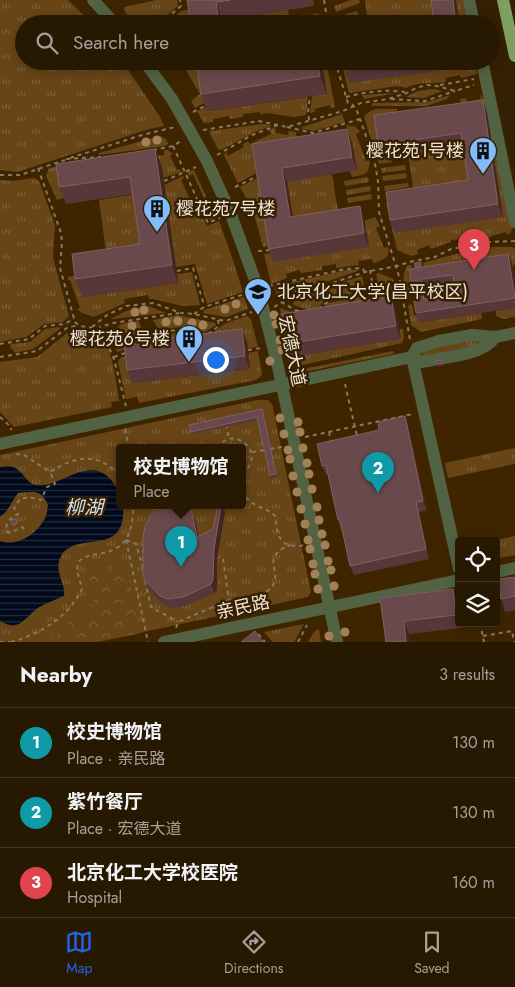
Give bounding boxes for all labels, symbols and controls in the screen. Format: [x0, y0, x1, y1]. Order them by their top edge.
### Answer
search box [15, 15, 500, 70]
icon: search [33, 29, 61, 57]
text: Search here [73, 29, 169, 56]
building icon: 樱花苑1号楼 [468, 136, 498, 175]
place label: 樱花苑1号楼 [366, 138, 464, 164]
building icon: 樱花苑7号楼 [142, 194, 172, 233]
place label: 樱花苑7号楼 [176, 196, 275, 222]
pin: 3 [458, 229, 490, 270]
school or university icon: 北京化工大学(昌平校区) [243, 277, 273, 316]
place label: 北京化工大学(昌平校区) [277, 279, 468, 305]
street label: 宏德大道 [272, 313, 312, 389]
building icon: 樱花苑6号楼 [174, 324, 204, 363]
place label: 樱花苑6号楼 [70, 326, 170, 352]
your location [203, 347, 229, 373]
popup [116, 444, 246, 509]
pin: 2 [362, 452, 394, 493]
text: 校史博物馆 [133, 453, 229, 480]
text: Place [133, 480, 170, 503]
water label: 柳湖 [65, 494, 106, 521]
pin: 1 [165, 526, 197, 567]
map controls [455, 537, 500, 627]
button: locate [455, 537, 500, 582]
button: layers [455, 582, 500, 627]
street label: 亲民路 [214, 589, 272, 625]
text: Nearby [20, 660, 92, 690]
text: 3 results [439, 663, 495, 686]
text: 校史博物馆 [67, 718, 162, 745]
text: 1 [32, 731, 40, 754]
text: 130 m [452, 731, 495, 754]
text: Place · 亲民路 [67, 747, 165, 770]
text: 紫竹餐厅 [67, 788, 143, 815]
text: 2 [31, 801, 41, 824]
text: 130 m [452, 801, 495, 824]
text: Place · 宏德大道 [67, 817, 181, 840]
text: 北京化工大学校医院 [67, 859, 238, 886]
text: 3 [31, 871, 41, 894]
text: 160 m [452, 871, 495, 894]
text: Hospital [67, 886, 122, 909]
tab: Map [65, 928, 93, 978]
tab: Directions [224, 928, 283, 978]
tab: Saved [414, 928, 450, 978]

